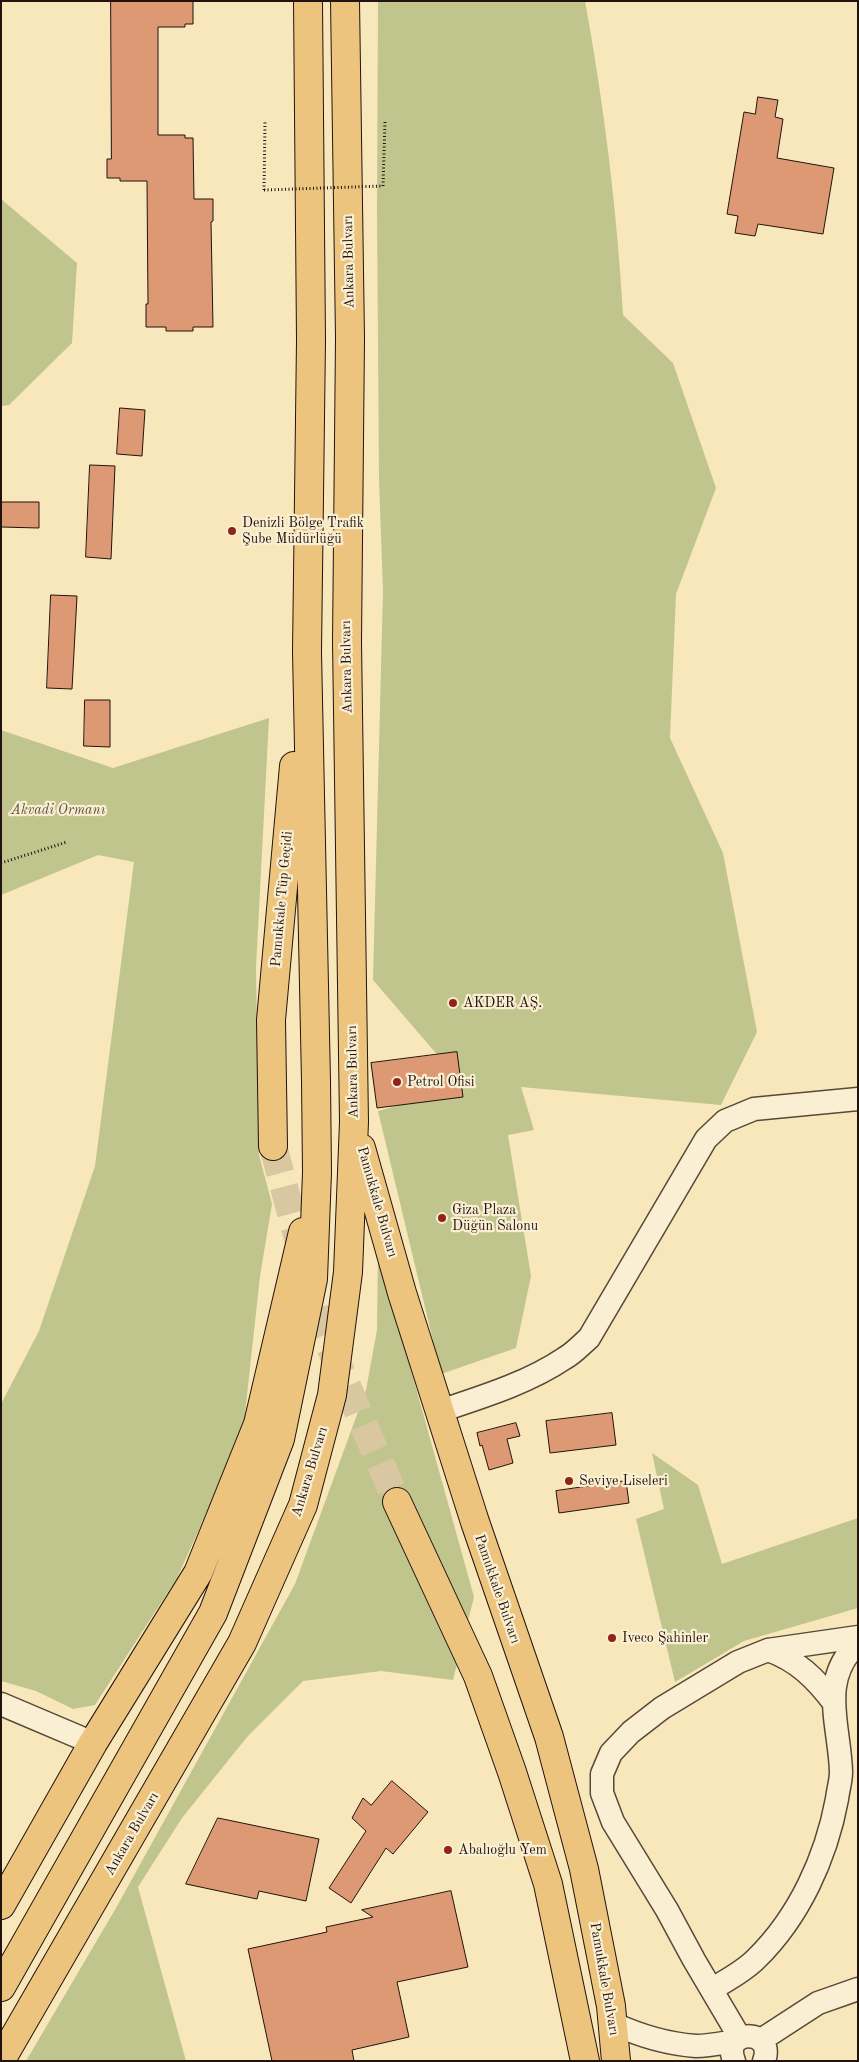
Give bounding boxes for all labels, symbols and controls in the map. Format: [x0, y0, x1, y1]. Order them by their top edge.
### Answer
street label: Ankara Bulvarı [340, 215, 358, 309]
place label: Denizli Bölge Trafik Şube Müdürlüğü [242, 515, 364, 548]
marker: Denizli Bölge Trafik Şube Müdürlüğü [226, 525, 238, 537]
street label: Ankara Bulvarı [338, 620, 356, 714]
park label: Akvadi Ormanı [11, 802, 105, 818]
street label: Pamukkale Tüp Geçidi [268, 830, 296, 968]
place label: AKDER AŞ. [463, 995, 542, 1011]
marker: AKDER AŞ. [447, 997, 459, 1009]
street label: Ankara Bulvarı [344, 1025, 362, 1119]
place label: Petrol Ofisi [407, 1074, 475, 1090]
marker: Petrol Ofisi [391, 1076, 403, 1088]
street label: Pamukkale Bulvarı [353, 1145, 401, 1259]
place label: Giza Plaza Düğün Salonu [452, 1202, 538, 1234]
marker: Giza Plaza Düğün Salonu [436, 1212, 448, 1224]
street label: Ankara Bulvarı [288, 1425, 332, 1519]
place label: Seviye Liseleri [579, 1473, 668, 1489]
marker: Seviye Liseleri [563, 1475, 575, 1487]
street label: Pamukkale Bulvarı [470, 1532, 524, 1646]
place label: Iveco Şahinler [622, 1630, 708, 1646]
marker: Iveco Şahinler [606, 1632, 618, 1644]
street label: Ankara Bulvarı [101, 1789, 163, 1879]
place label: Abalıoğlu Yem [458, 1842, 547, 1858]
marker: Abalıoğlu Yem [442, 1844, 454, 1856]
street label: Pamukkale Bulvarı [586, 1921, 622, 2037]

